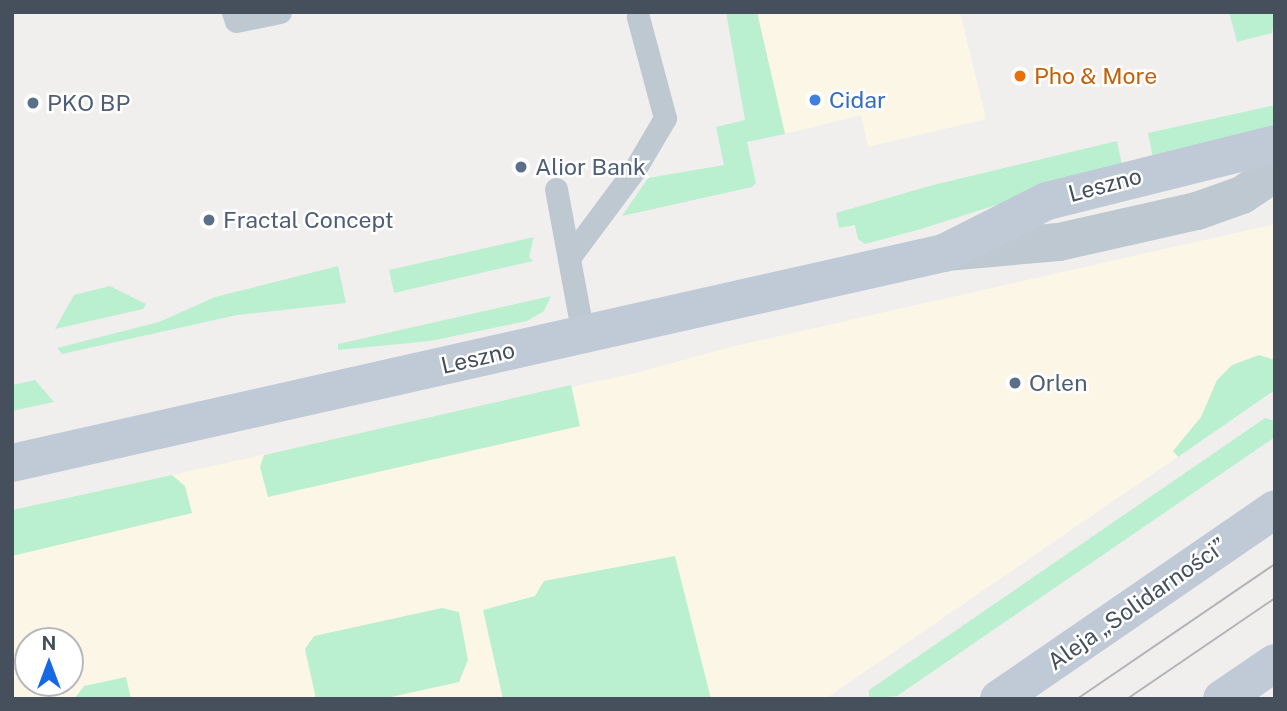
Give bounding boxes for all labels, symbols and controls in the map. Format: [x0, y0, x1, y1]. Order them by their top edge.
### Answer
place label: Pho & More [1034, 62, 1157, 90]
marker: Pho & More [1012, 68, 1028, 84]
place label: Cidar [829, 86, 886, 114]
place label: PKO BP [47, 89, 130, 117]
marker: Cidar [807, 92, 823, 108]
marker: PKO BP [25, 95, 41, 111]
place label: Alior Bank [535, 153, 646, 181]
marker: Alior Bank [513, 159, 529, 175]
street label: Leszno [1065, 162, 1145, 208]
place label: Fractal Concept [223, 206, 394, 234]
marker: Fractal Concept [201, 212, 217, 228]
street label: Leszno [439, 336, 517, 380]
place label: Orlen [1029, 369, 1087, 397]
marker: Orlen [1007, 375, 1023, 391]
street label: Aleja „Solidarności” [1042, 532, 1232, 676]
north arrow [14, 627, 84, 697]
text: N [42, 632, 56, 654]

